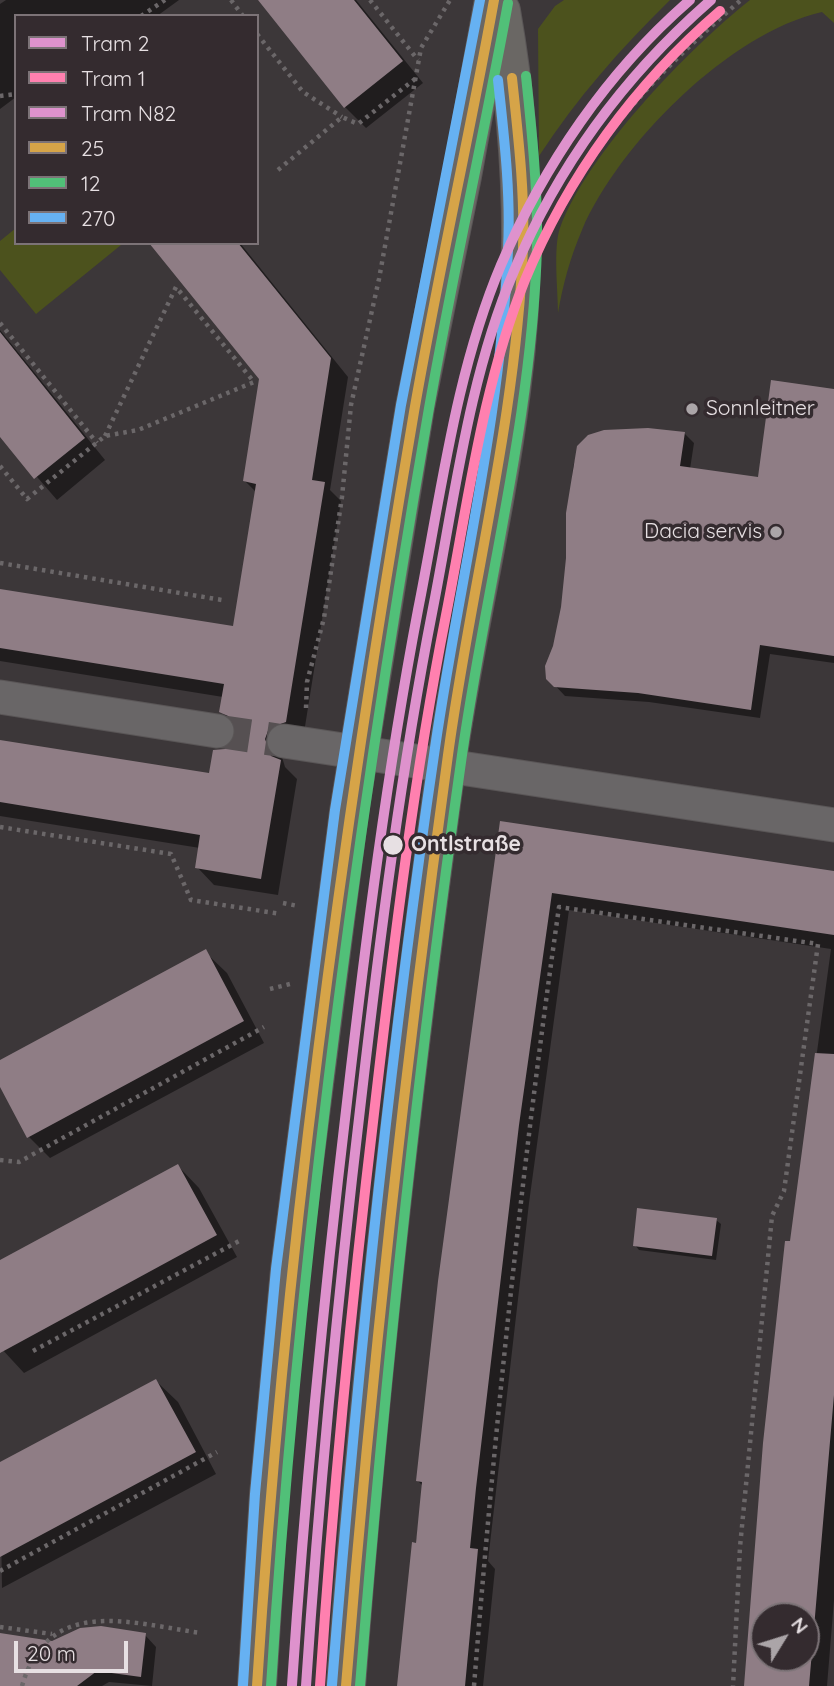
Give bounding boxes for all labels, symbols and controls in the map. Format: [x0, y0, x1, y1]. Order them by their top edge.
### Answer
legend [14, 14, 259, 245]
text: Tram 2 [81, 30, 150, 56]
text: Tram 1 [81, 65, 146, 91]
text: Tram N82 [81, 100, 176, 126]
text: 25 [81, 135, 104, 161]
text: 12 [81, 170, 100, 196]
text: 270 [81, 205, 116, 231]
place label: Sonnleitner [706, 396, 815, 422]
marker: Sonnleitner [684, 401, 700, 417]
place label: Dacia servis [644, 519, 762, 545]
marker: Dacia servis [768, 524, 784, 540]
place label: Ontlstraße [411, 832, 521, 858]
marker: Ontlstraße [381, 833, 405, 857]
north arrow [750, 1602, 820, 1672]
text: N [786, 1612, 814, 1638]
scale bar [18, 1626, 131, 1670]
text: 20 m [27, 1640, 76, 1666]

